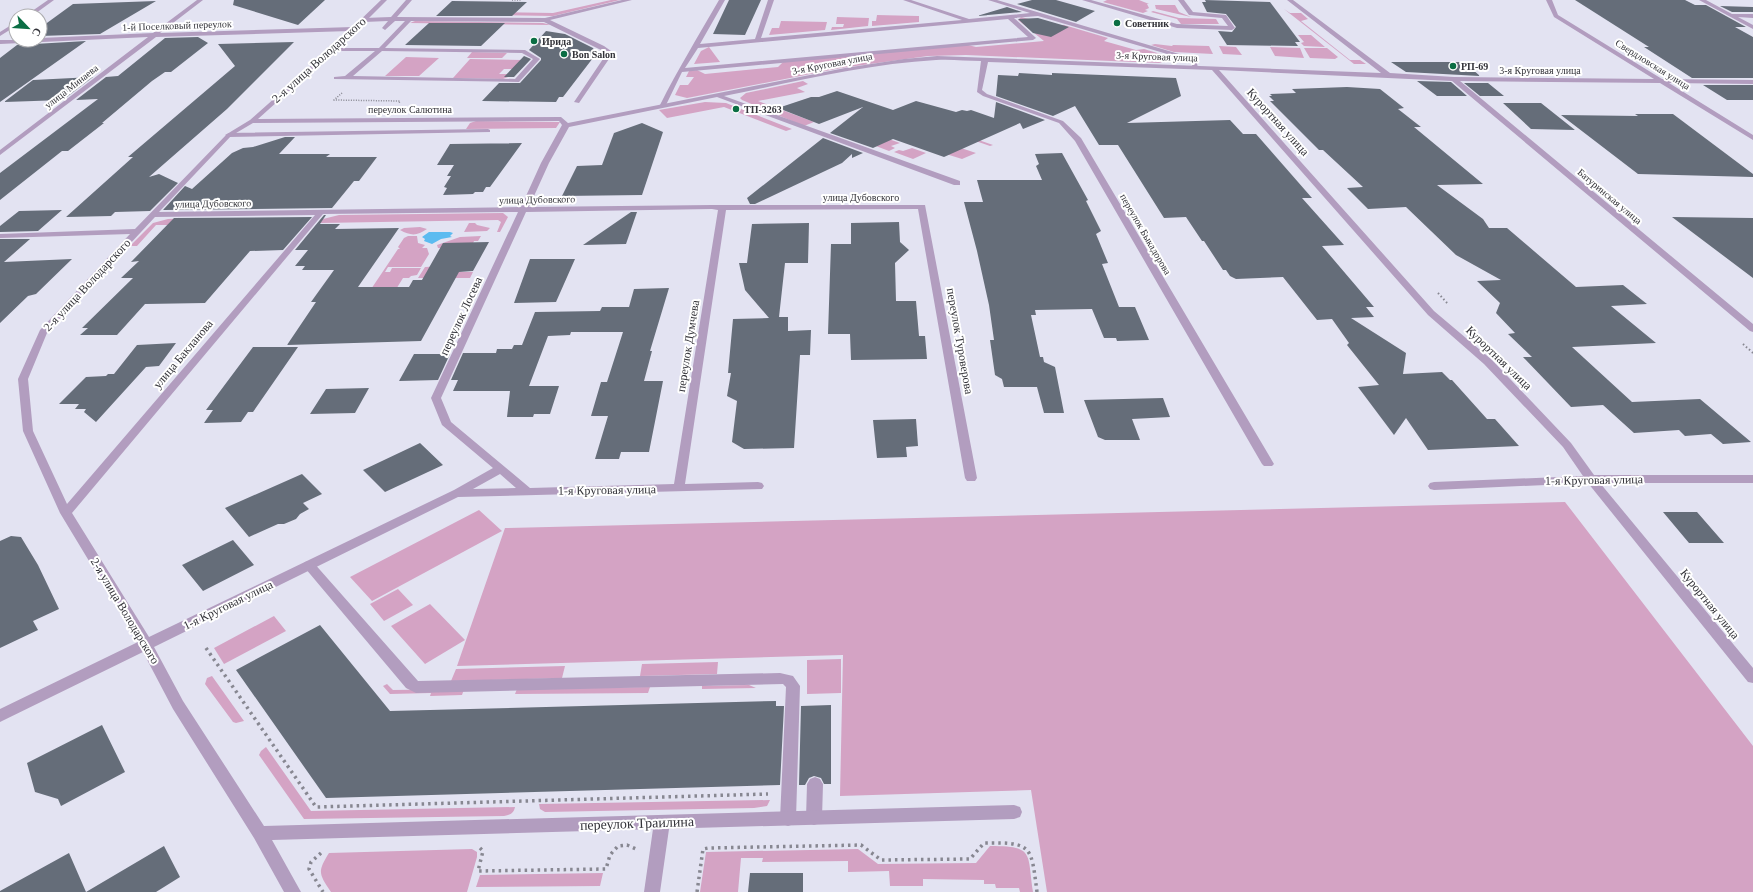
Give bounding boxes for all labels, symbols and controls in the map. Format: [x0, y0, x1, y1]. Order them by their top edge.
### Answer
north arrow [8, 8, 48, 48]
street label: 2-я улица Володарского [269, 14, 369, 106]
street label: 1-й Поселковый переулок [122, 18, 232, 33]
marker: Советник [1112, 18, 1122, 28]
place label: Советник [1125, 18, 1169, 29]
text: С [30, 26, 44, 38]
marker: Ирида [529, 36, 539, 46]
place label: Ирида [542, 36, 571, 47]
street label: Свердловская улица [1613, 37, 1692, 92]
marker: Bon Salon [559, 49, 569, 59]
place label: Bon Salon [572, 49, 616, 60]
street label: 3-я Круговая улица [791, 50, 874, 77]
street label: 3-я Круговая улица [1116, 50, 1199, 63]
marker: РП-69 [1448, 61, 1458, 71]
place label: РП-69 [1461, 61, 1488, 72]
street label: улица Минаева [42, 62, 101, 111]
street label: 3-я Круговая улица [1499, 65, 1581, 76]
street label: Курортная улица [1244, 85, 1312, 159]
street label: переулок Салютина [368, 104, 453, 115]
marker: ТП-3263 [731, 104, 741, 114]
place label: ТП-3263 [744, 104, 782, 115]
street label: Батуринская улица [1575, 166, 1644, 227]
street label: улица Дубовского [823, 192, 899, 203]
street label: переулок Быкадорова [1118, 192, 1174, 277]
street label: улица Дубовского [499, 193, 575, 206]
street label: улица Дубовского [175, 197, 251, 210]
street label: 2-я улица Володарского [41, 236, 133, 334]
street label: переулок Лосева [437, 274, 486, 357]
street label: переулок Туроверова [944, 287, 976, 396]
street label: переулок Думчева [674, 298, 702, 393]
street label: улица Бакланова [150, 316, 216, 391]
street label: Курортная улица [1463, 323, 1535, 393]
street label: 1-я Круговая улица [1545, 472, 1644, 488]
street label: 1-я Круговая улица [558, 482, 657, 498]
street label: 2-я улица Володарского [88, 555, 162, 667]
street label: Курортная улица [1677, 566, 1743, 642]
street label: 1-я Круговая улица [181, 577, 276, 633]
street label: переулок Траилина [580, 814, 695, 833]

